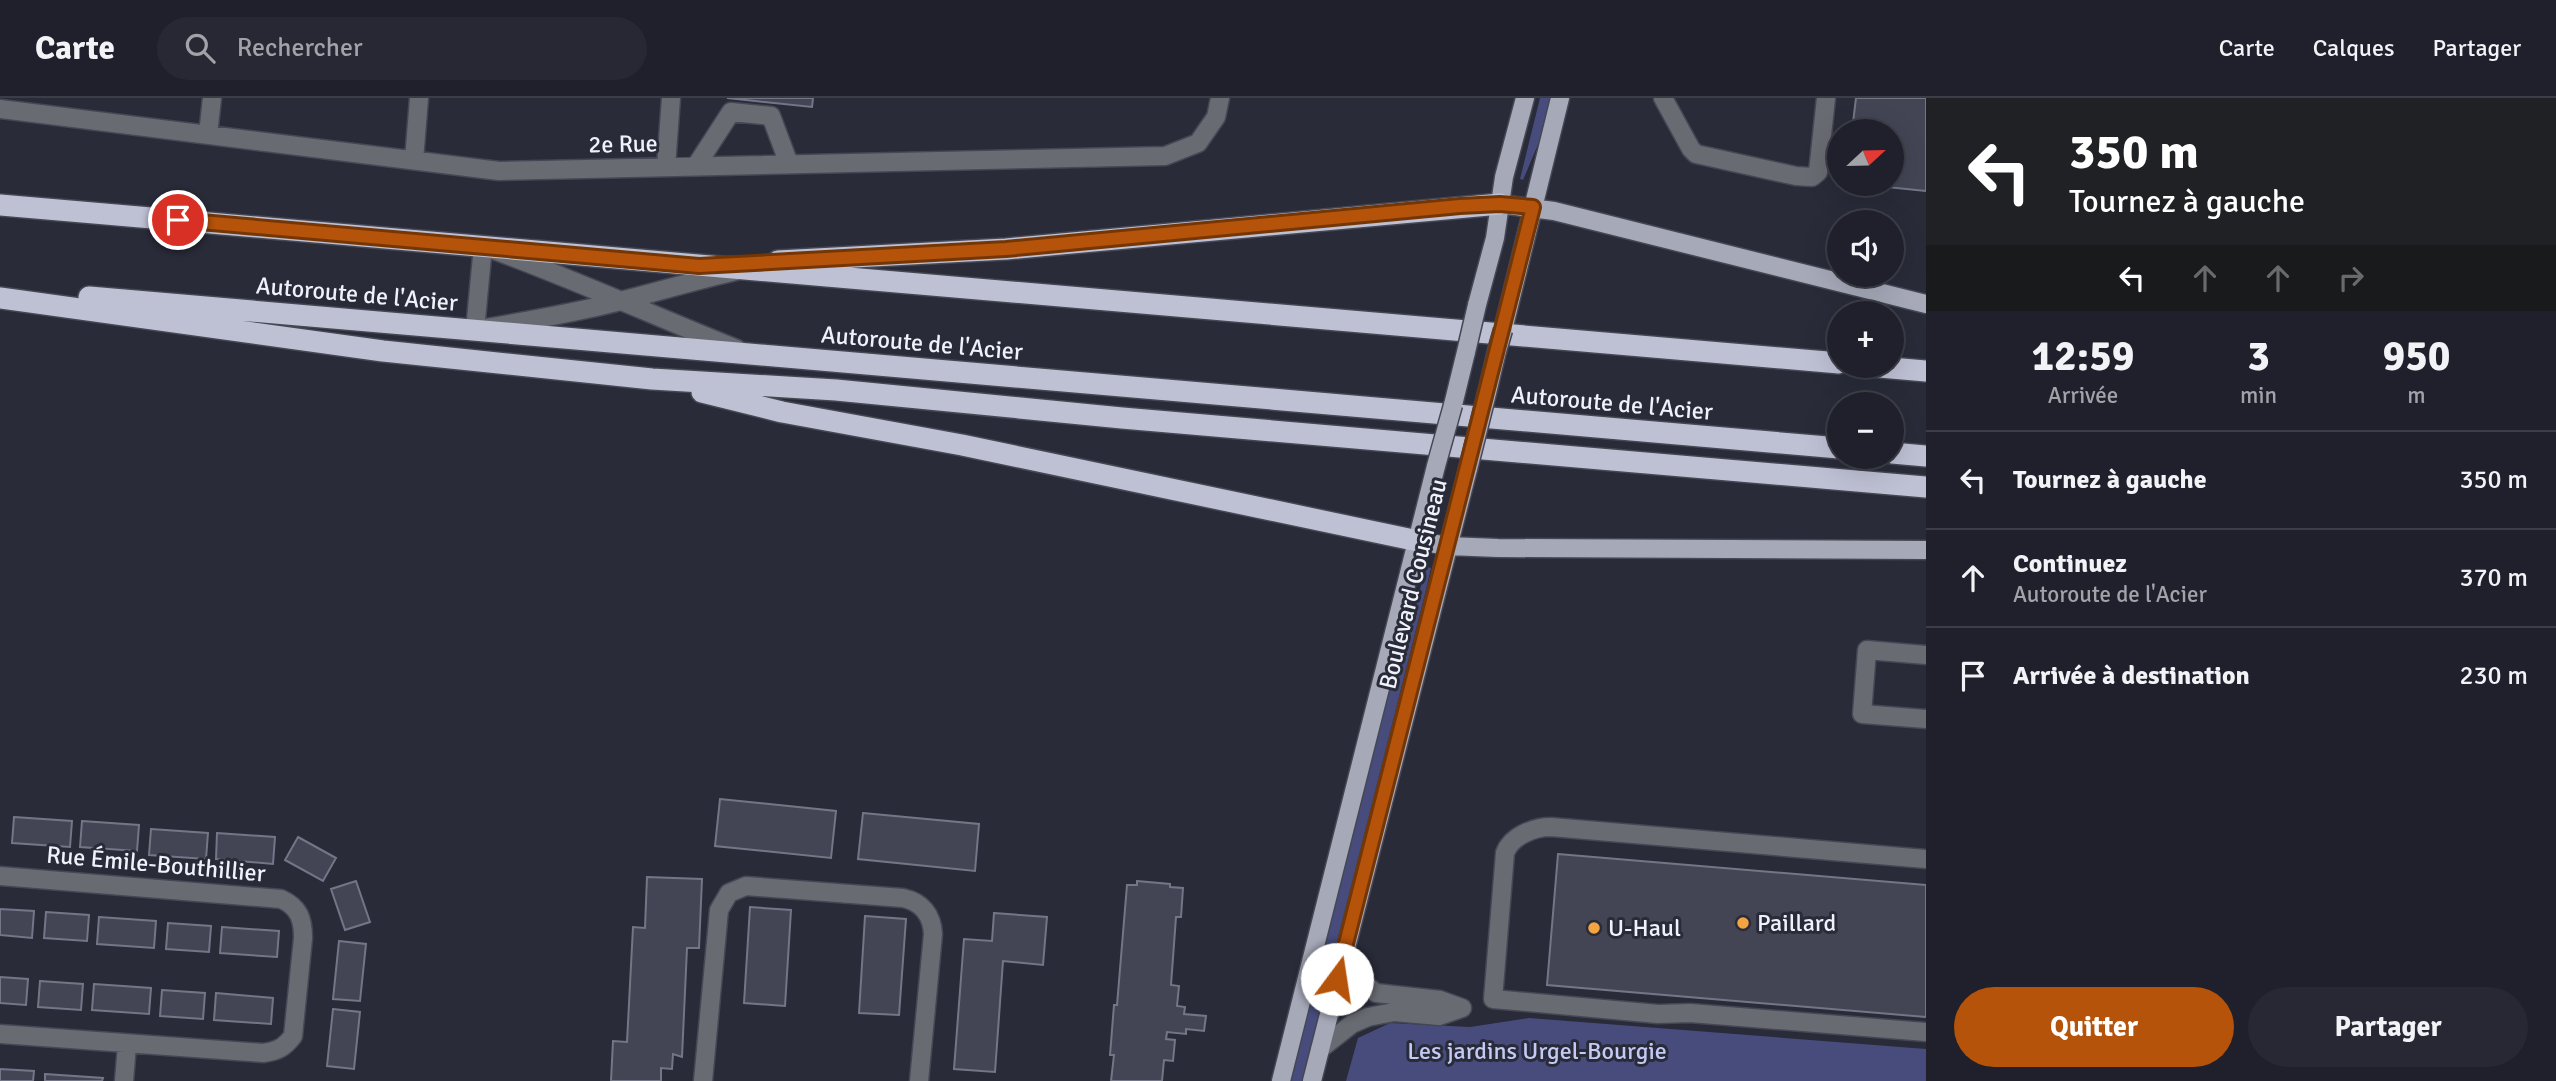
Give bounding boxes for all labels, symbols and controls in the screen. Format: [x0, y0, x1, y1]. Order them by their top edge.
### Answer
search box [157, 17, 647, 80]
text: Carte [35, 28, 115, 69]
icon: search [181, 29, 219, 67]
text: Rechercher [237, 32, 363, 64]
text: Carte [2219, 33, 2275, 63]
text: Calques [2313, 33, 2394, 63]
text: Partager [2432, 33, 2521, 63]
north arrow [1827, 119, 1904, 196]
map controls [1827, 119, 1904, 469]
text: 350 m [2069, 122, 2199, 182]
icon: left [1954, 126, 2045, 217]
street label: 2e Rue [588, 128, 658, 160]
text: Tournez à gauche [2069, 182, 2305, 221]
pin [148, 190, 208, 250]
icon: arrive [159, 201, 197, 239]
button: sound [1827, 210, 1904, 287]
icon: left [2113, 259, 2151, 297]
icon: ahead [2186, 259, 2224, 297]
icon: ahead [2259, 259, 2297, 297]
icon: right [2332, 259, 2370, 297]
street label: Autoroute de l'Acier [255, 270, 459, 318]
button: + [1827, 301, 1904, 378]
street label: Autoroute de l'Acier [820, 319, 1024, 367]
text: 12:59 [2031, 331, 2135, 382]
text: 3 [2247, 331, 2270, 382]
text: 950 [2382, 331, 2451, 382]
street label: Autoroute de l'Acier [1510, 379, 1714, 427]
text: Arrivée [2048, 381, 2118, 410]
text: min [2240, 381, 2277, 410]
text: m [2407, 381, 2426, 410]
button: − [1827, 392, 1904, 469]
icon: left [1954, 461, 1992, 499]
text: Tournez à gauche [2013, 464, 2207, 496]
text: 350 m [2459, 464, 2528, 496]
street label: Boulevard Cousineau [1372, 476, 1454, 692]
text: Continuez [2013, 548, 2127, 580]
icon: ahead [1954, 559, 1992, 597]
text: 370 m [2459, 562, 2528, 594]
text: Autoroute de l'Acier [2013, 580, 2207, 609]
icon: arrive [1954, 657, 1992, 695]
text: Arrivée à destination [2013, 660, 2250, 692]
text: 230 m [2459, 660, 2528, 692]
street label: Rue Émile-Bouthillier [45, 839, 267, 889]
place label: Paillard [1757, 908, 1836, 938]
place label: U-Haul [1608, 913, 1681, 943]
marker: Paillard [1735, 915, 1751, 931]
marker: U-Haul [1586, 920, 1602, 936]
position arrow [1300, 942, 1374, 1016]
button: Quitter [1954, 987, 2234, 1067]
button: Partager [2248, 987, 2528, 1067]
park label: Les jardins Urgel-Bourgie [1407, 1036, 1667, 1066]

